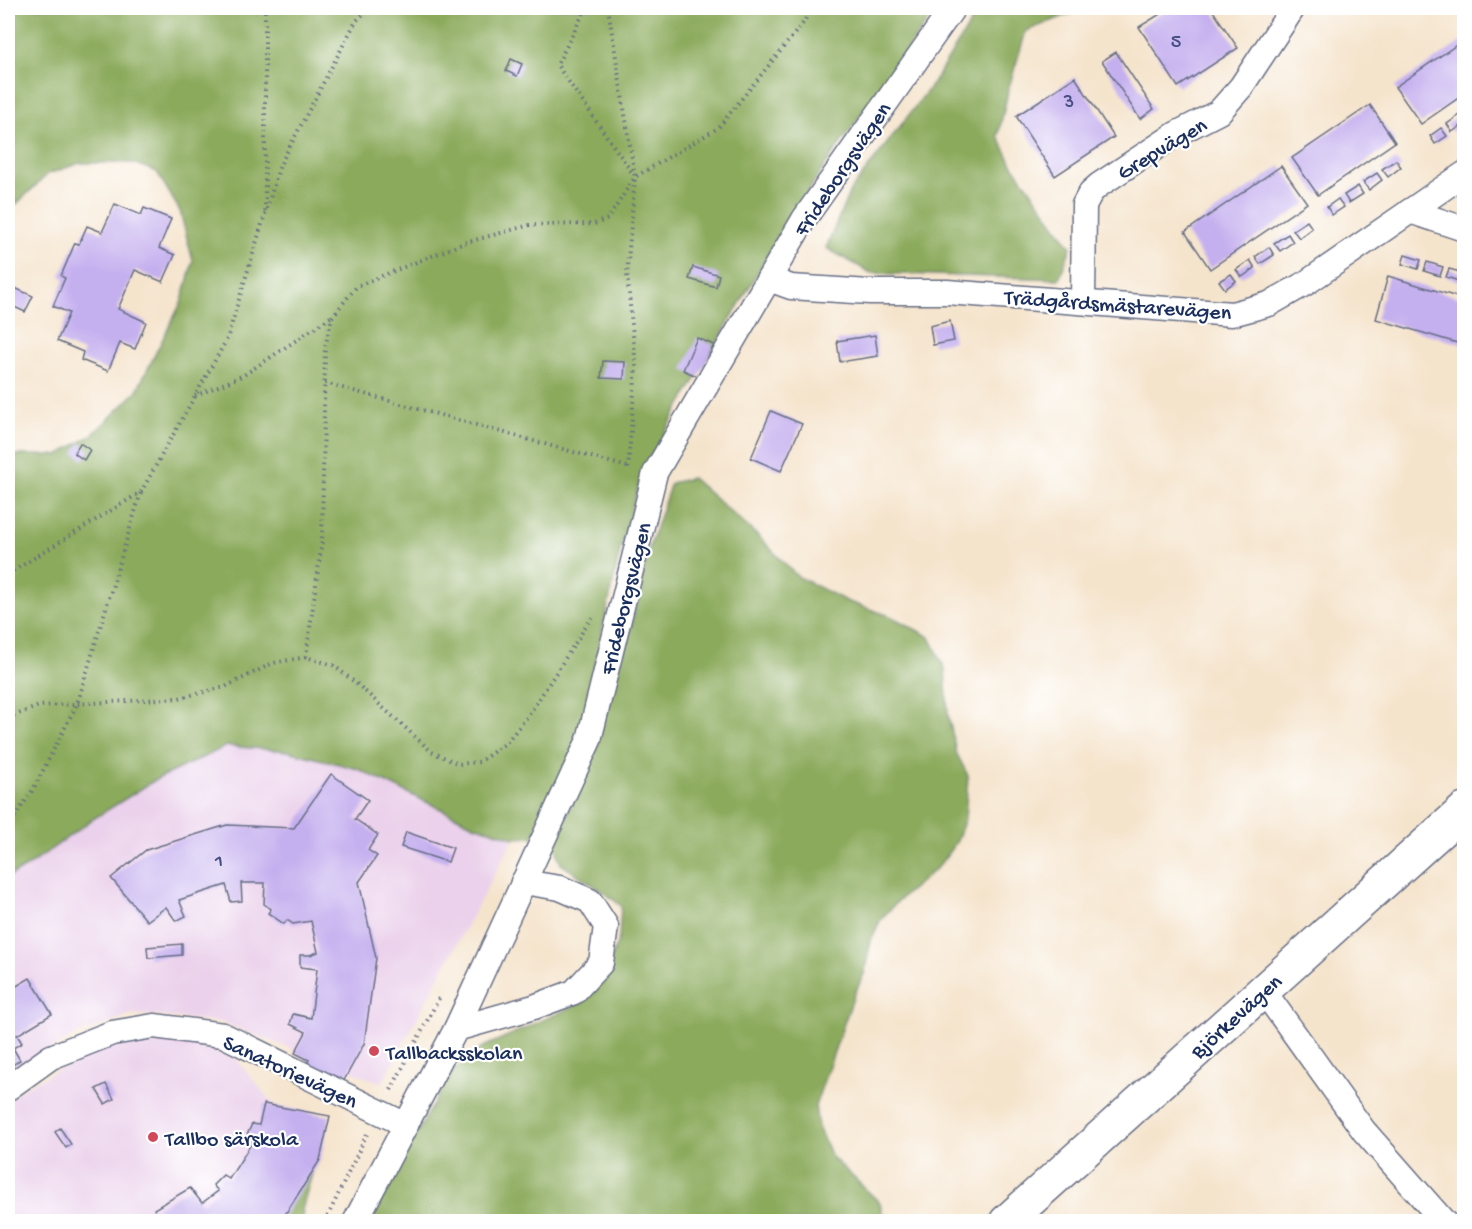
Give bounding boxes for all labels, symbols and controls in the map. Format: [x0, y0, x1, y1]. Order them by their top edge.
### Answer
house number: 5 [1171, 32, 1181, 55]
house number: 3 [1063, 92, 1074, 115]
street label: Frideborgsvägen [789, 98, 899, 243]
street label: Grepvägen [1113, 113, 1213, 187]
street label: Trädgårdsmästarevägen [1001, 286, 1233, 328]
street label: Frideborgsvägen [596, 520, 659, 679]
house number: 1 [214, 851, 223, 874]
street label: Björkevägen [1186, 970, 1289, 1067]
street label: Sanatorievägen [218, 1031, 361, 1116]
place label: Tallbacksskolan [384, 1042, 523, 1068]
marker: Tallbacksskolan [367, 1044, 381, 1058]
place label: Tallbo särskola [163, 1128, 299, 1154]
marker: Tallbo särskola [146, 1130, 160, 1144]

